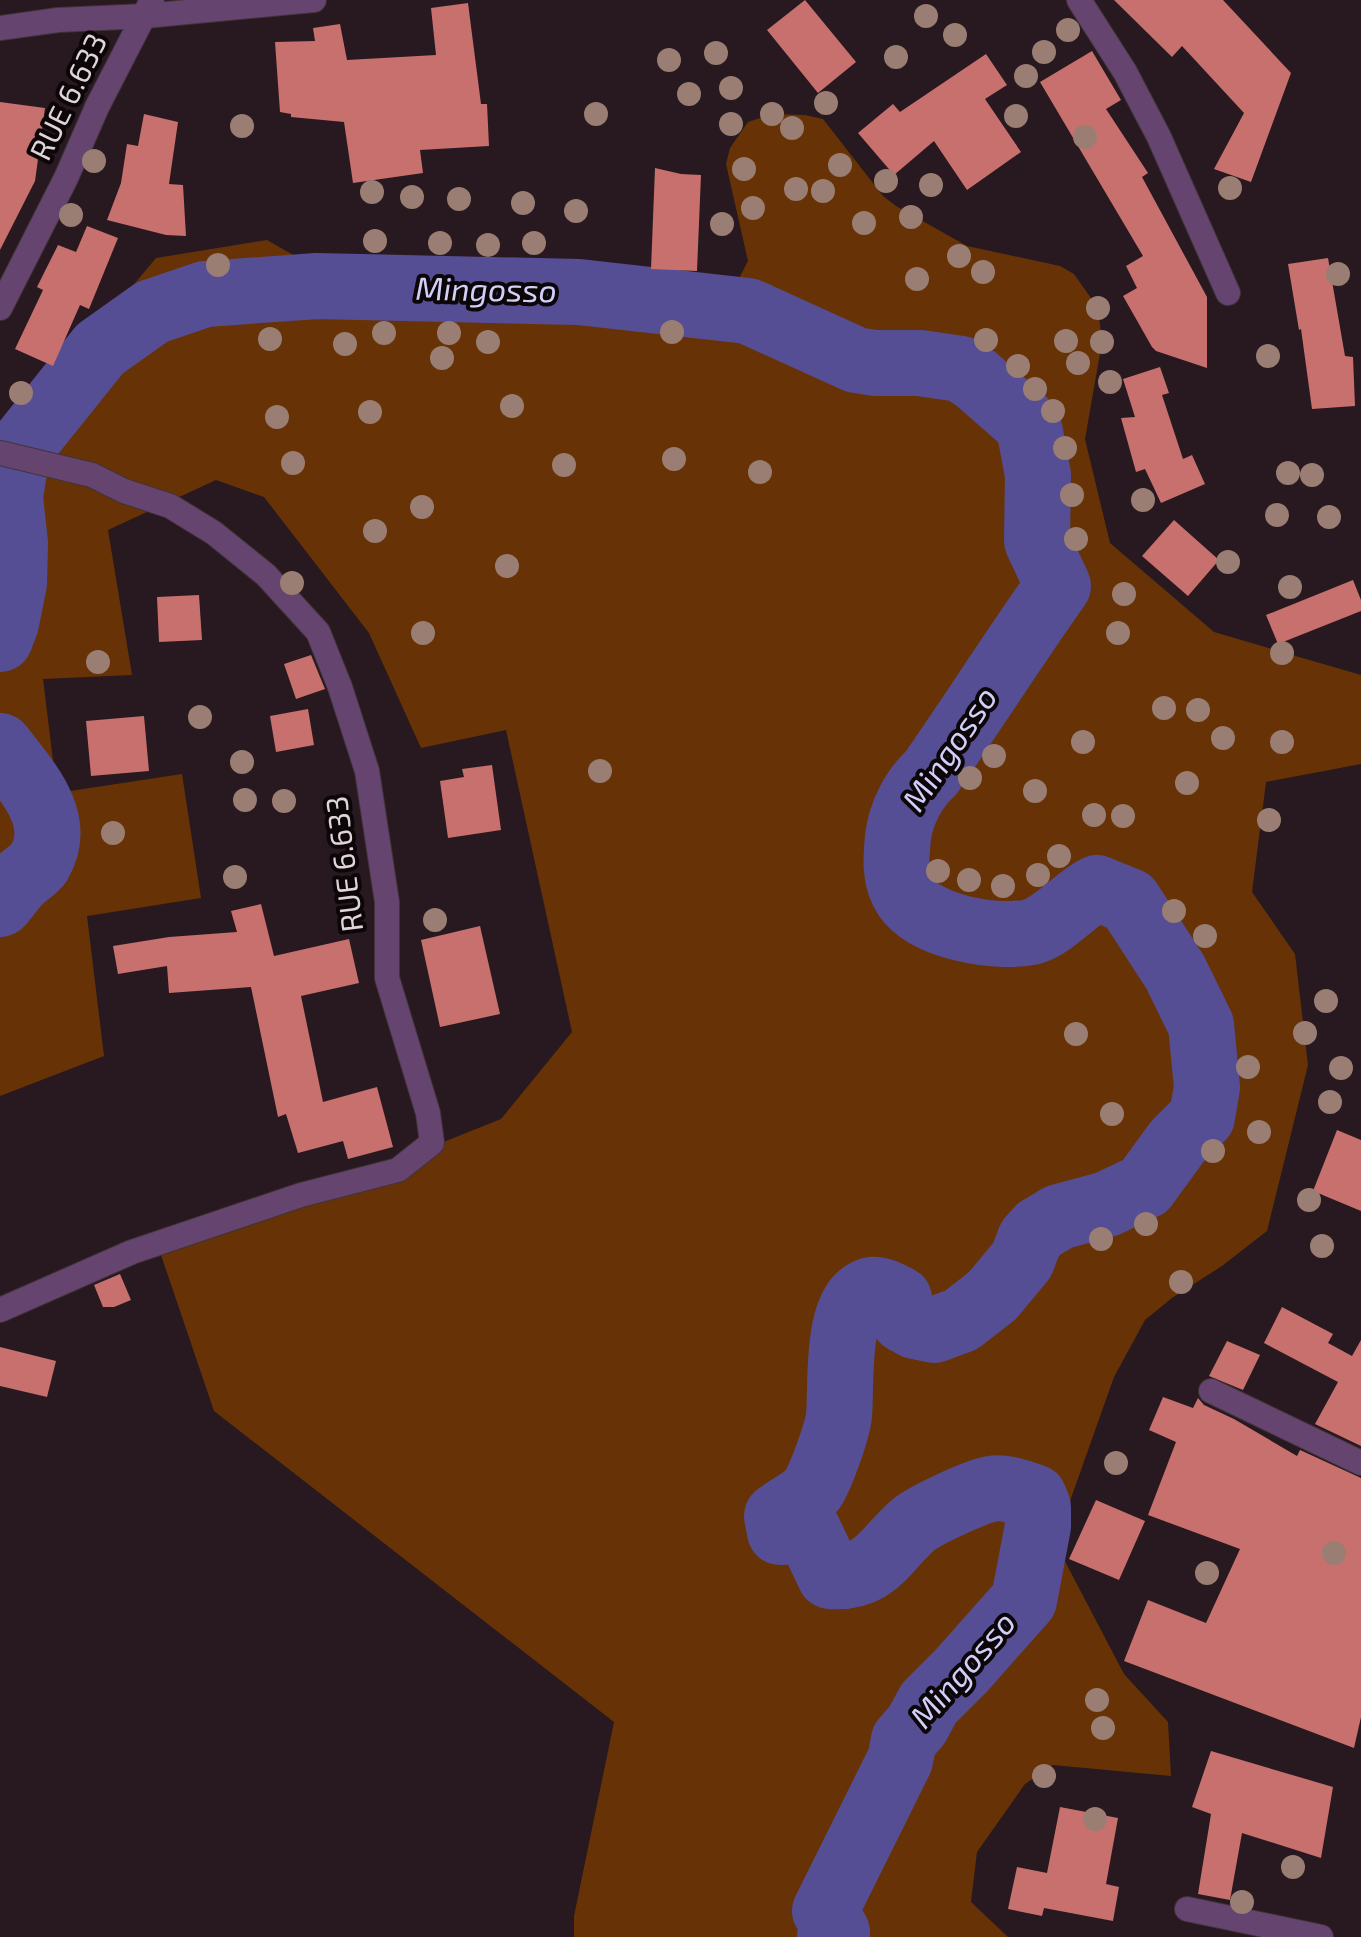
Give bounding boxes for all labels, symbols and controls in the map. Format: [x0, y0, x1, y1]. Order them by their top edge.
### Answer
street label: RUE 6.633 [21, 27, 113, 165]
water label: Mingosso [415, 268, 557, 309]
water label: Mingosso [893, 679, 1004, 818]
street label: RUE 6.633 [317, 794, 369, 934]
water label: Mingosso [901, 1603, 1023, 1735]

